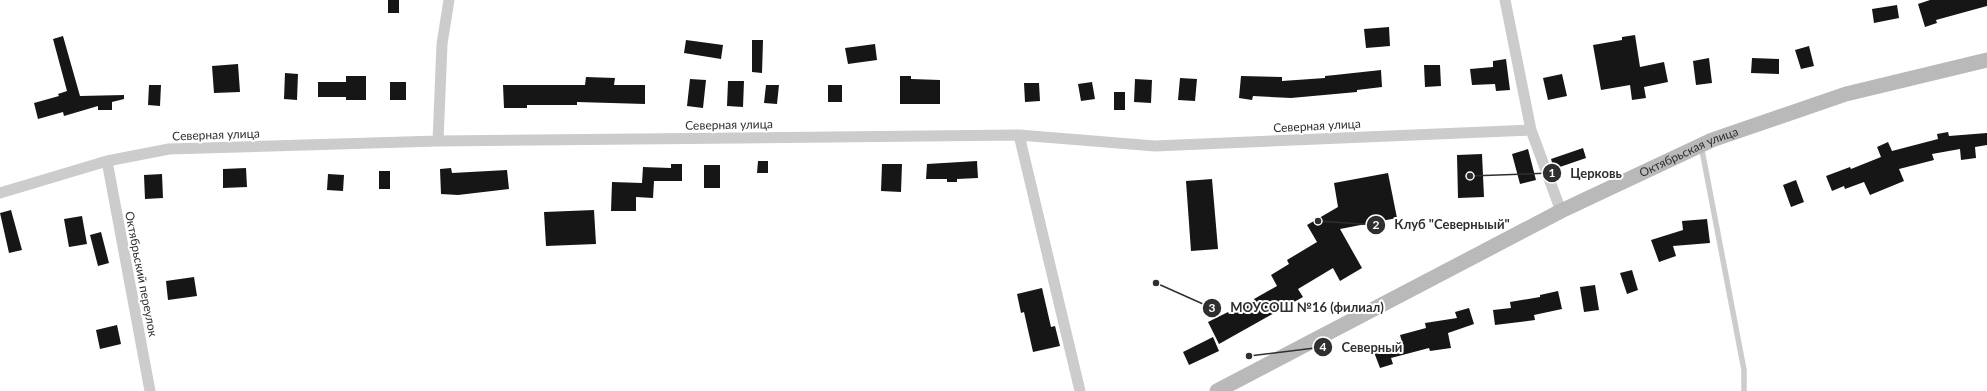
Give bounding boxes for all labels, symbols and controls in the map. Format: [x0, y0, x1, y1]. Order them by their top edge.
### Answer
street label: Северная улица [685, 116, 773, 133]
street label: Северная улица [1273, 116, 1361, 135]
street label: Октябрьская улица [1637, 124, 1740, 180]
street label: Северная улица [172, 125, 260, 144]
callout: Церковь [1542, 161, 1630, 186]
text: 1 [1549, 165, 1556, 180]
text: Церковь [1570, 165, 1622, 181]
street label: Октябрьский переулок [122, 210, 161, 339]
callout: Клуб "Северныый" [1366, 212, 1518, 237]
text: Клуб "Северныый" [1394, 216, 1510, 232]
text: 2 [1373, 217, 1380, 232]
callout: МОУСОШ №16 (филиал) [1202, 295, 1392, 320]
text: МОУСОШ №16 (филиал) [1230, 299, 1384, 315]
text: 3 [1209, 300, 1216, 315]
callout: Северный [1313, 335, 1410, 360]
text: 4 [1320, 339, 1327, 354]
text: Северный [1342, 339, 1402, 355]

